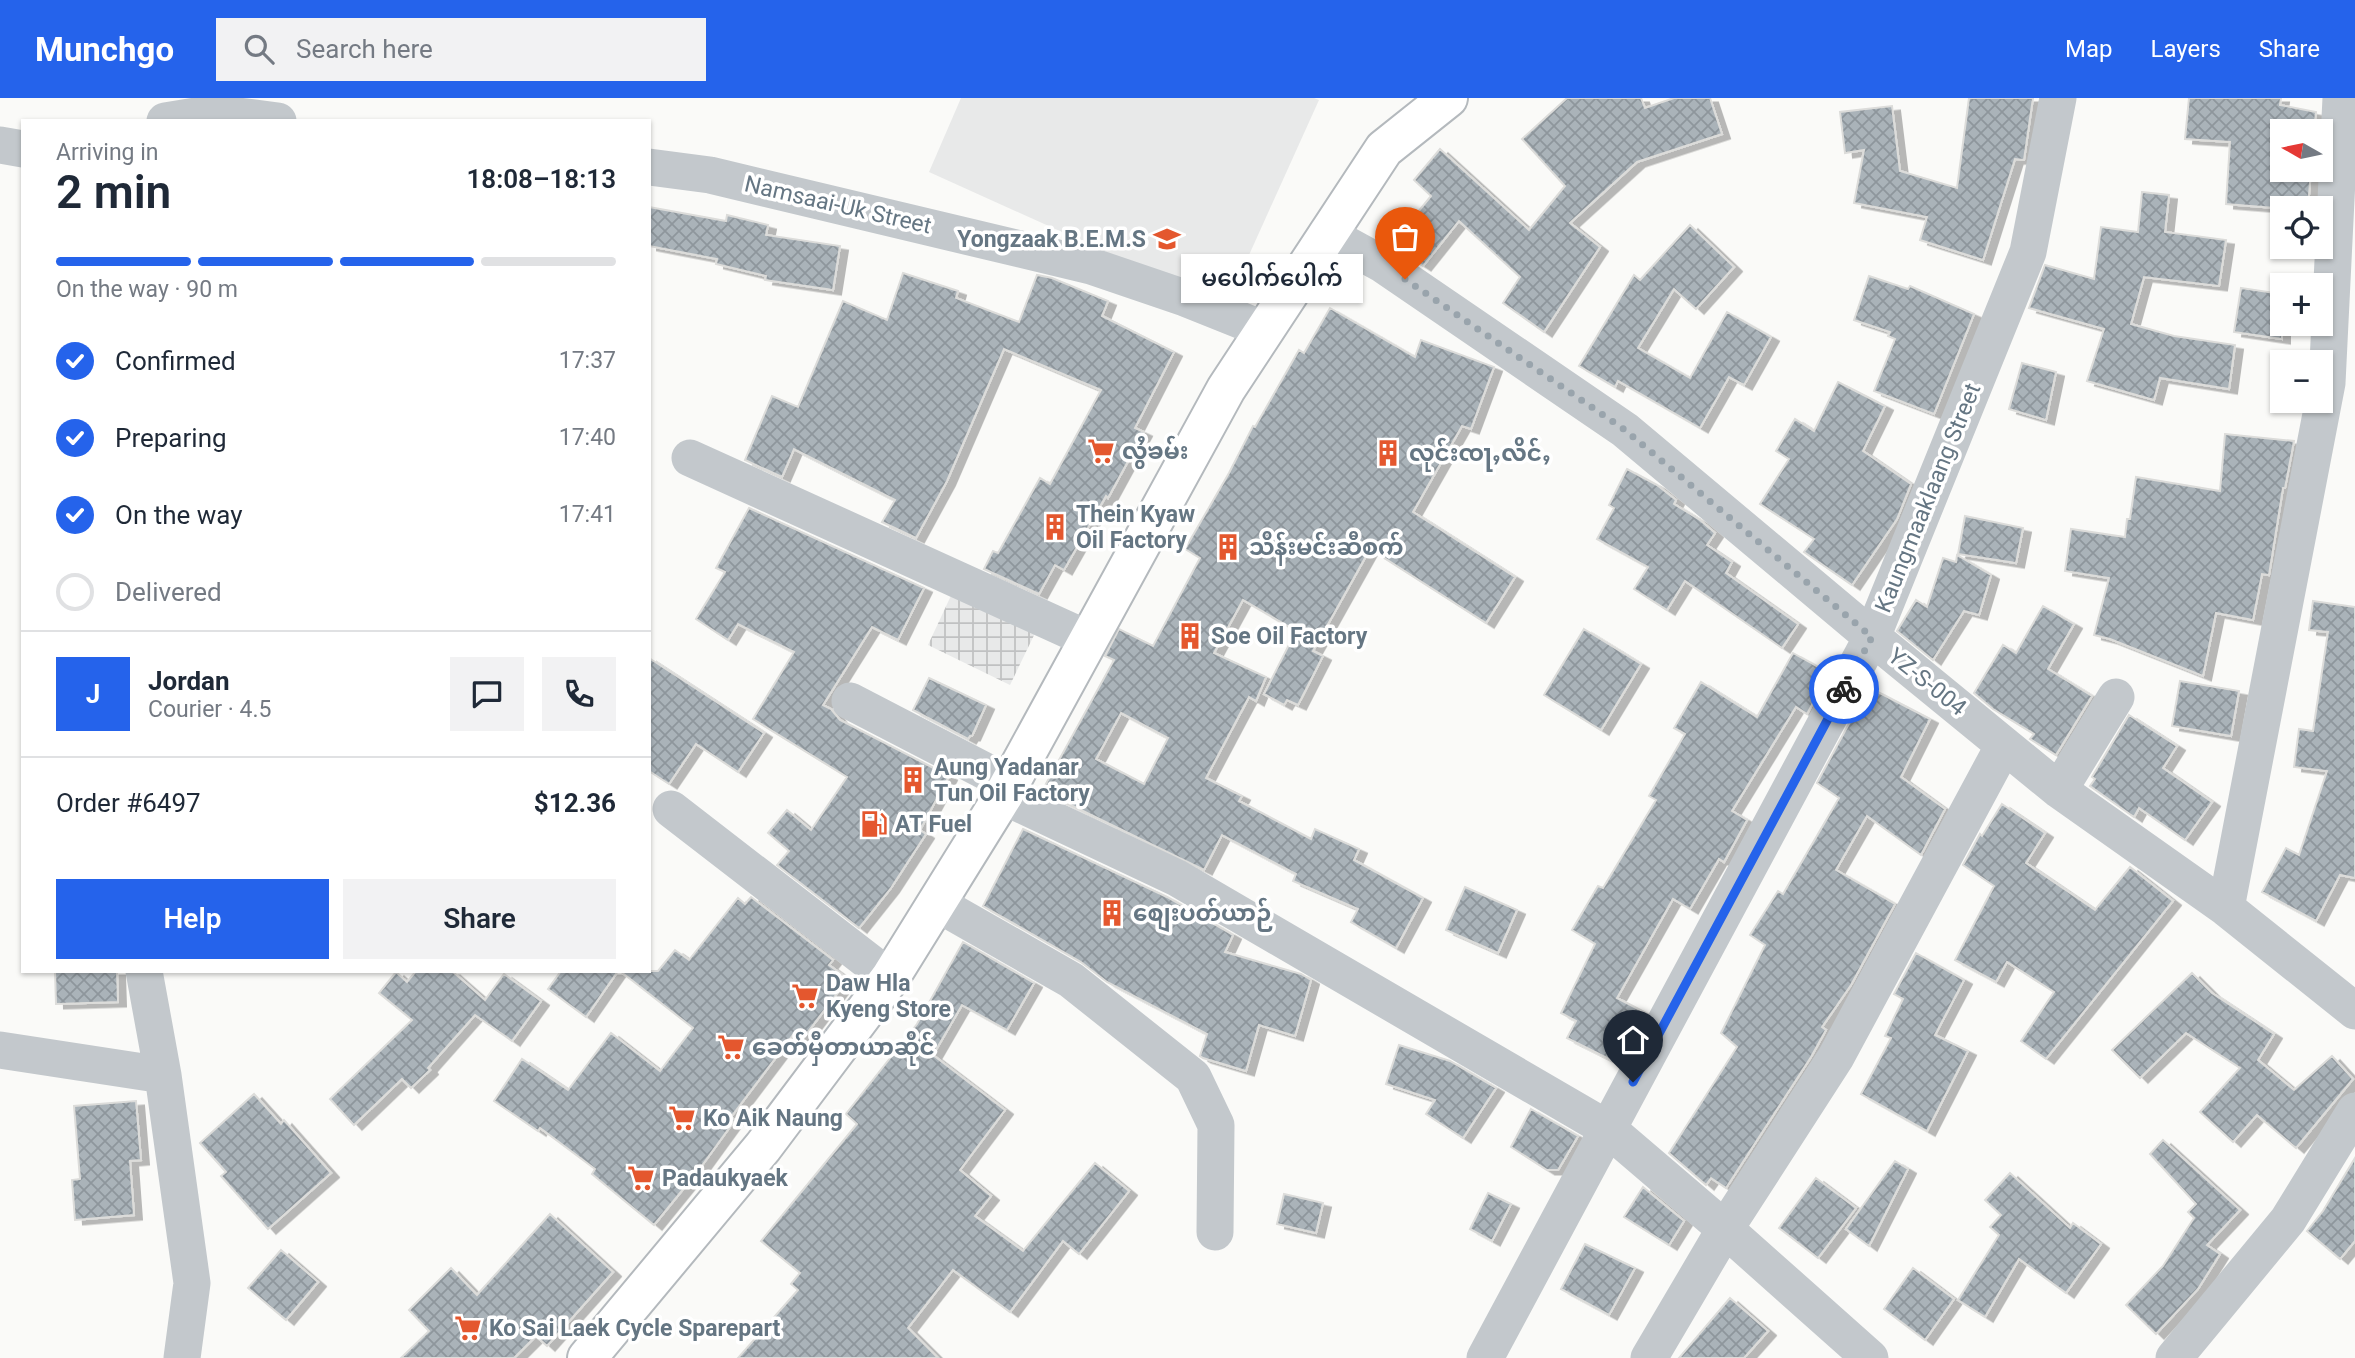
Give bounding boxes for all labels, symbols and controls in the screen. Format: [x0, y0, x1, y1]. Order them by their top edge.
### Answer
search box [216, 18, 706, 81]
text: Munchgo [35, 30, 174, 69]
icon: search [240, 30, 278, 68]
text: Search here [296, 34, 433, 64]
text: Map [2065, 35, 2113, 63]
text: Layers [2151, 35, 2221, 63]
text: Share [2259, 35, 2320, 63]
north arrow [2270, 119, 2333, 182]
map controls [2270, 119, 2333, 413]
text: Arriving in [56, 139, 159, 166]
text: 18:08–18:13 [466, 164, 616, 194]
text: 2 min [56, 165, 171, 219]
street label: Namsaai-Uk Street [742, 170, 934, 240]
button: locate [2270, 196, 2333, 259]
pin [1375, 207, 1435, 279]
icon: bag [1386, 218, 1424, 256]
school or university icon: Yongzaak B.E.M.S [1152, 224, 1182, 254]
place label: Yongzaak B.E.M.S [957, 226, 1146, 253]
callout: မပေါက်ပေါက် [1181, 254, 1363, 304]
text: မပေါက်ပေါက် [1201, 265, 1343, 292]
button: + [2270, 273, 2333, 336]
text: On the way · 90 m [56, 276, 238, 303]
icon: check [56, 342, 94, 380]
text: Confirmed [115, 346, 236, 376]
text: 17:37 [559, 347, 616, 374]
button: − [2270, 350, 2333, 413]
street label: Kaungmaaklaang Street [1870, 380, 1986, 616]
icon: check [56, 419, 94, 457]
text: Preparing [115, 423, 227, 453]
text: 17:40 [559, 424, 616, 451]
place label: လွႆၶမ်း [1122, 435, 1188, 469]
supermarket icon: လွႆၶမ်း [1086, 436, 1116, 466]
place label: လုင်းၸႃႇလိင်ႇ [1409, 437, 1551, 472]
building icon: လုင်းၸႃႇလိင်ႇ [1373, 438, 1403, 468]
icon: check [56, 496, 94, 534]
text: On the way [115, 500, 243, 530]
text: 17:41 [559, 501, 616, 528]
place label: Thein Kyaw Oil Factory [1076, 501, 1195, 554]
building icon: Thein Kyaw Oil Factory [1040, 512, 1070, 542]
place label: သိန်းမင်းဆီစက် [1249, 531, 1404, 566]
building icon: သိန်းမင်းဆီစက် [1213, 532, 1243, 562]
text: Delivered [115, 577, 222, 607]
building icon: Soe Oil Factory [1175, 621, 1205, 651]
place label: Soe Oil Factory [1211, 623, 1368, 650]
street label: YZ-S-004 [1882, 642, 1972, 722]
courier [1809, 654, 1879, 724]
button: chat [450, 657, 524, 731]
button: phone [542, 657, 616, 731]
text: Jordan [148, 666, 230, 696]
icon: bike [1825, 670, 1863, 708]
text: J [86, 679, 100, 709]
text: Courier · 4.5 [148, 696, 271, 723]
place label: Aung Yadanar Tun Oil Factory [934, 754, 1090, 807]
building icon: Aung Yadanar Tun Oil Factory [898, 765, 928, 795]
text: Order #6497 [56, 788, 201, 818]
text: $12.36 [534, 788, 616, 818]
fuel station icon: AT Fuel [859, 809, 889, 839]
place label: AT Fuel [895, 811, 972, 838]
button: Help [56, 879, 329, 959]
button: Share [343, 879, 616, 959]
place label: စျေးပတ်ယာဉ် [1133, 897, 1273, 933]
building icon: စျေးပတ်ယာဉ် [1097, 898, 1127, 928]
place label: Daw Hla Kyeng Store [826, 970, 951, 1023]
supermarket icon: Daw Hla Kyeng Store [790, 981, 820, 1011]
pin [1603, 1010, 1663, 1082]
icon: home [1614, 1021, 1652, 1059]
place label: ခေတ်မှီတာယာဆိုင် [752, 1031, 935, 1066]
supermarket icon: ခေတ်မှီတာယာဆိုင် [716, 1032, 746, 1062]
supermarket icon: Ko Aik Naung [667, 1103, 697, 1133]
place label: Ko Aik Naung [703, 1105, 843, 1132]
supermarket icon: Padaukyaek [626, 1163, 656, 1193]
place label: Padaukyaek [662, 1165, 789, 1192]
supermarket icon: Ko Sai Laek Cycle Sparepart [453, 1313, 483, 1343]
place label: Ko Sai Laek Cycle Sparepart [489, 1315, 780, 1342]

